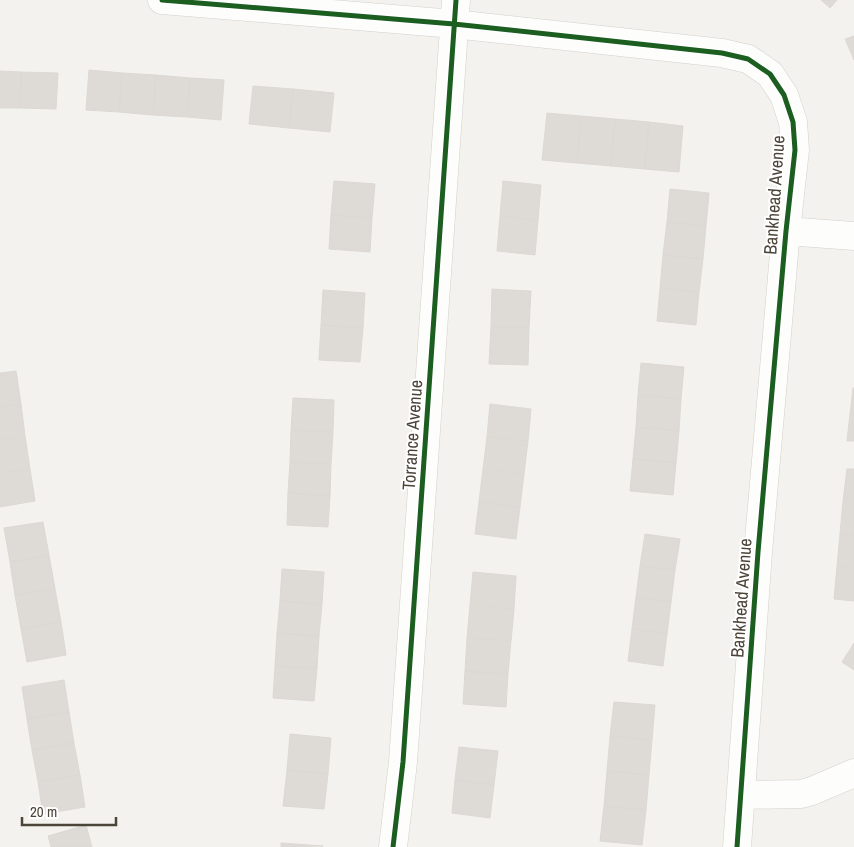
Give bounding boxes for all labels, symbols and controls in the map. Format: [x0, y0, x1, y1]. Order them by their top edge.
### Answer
street label: Bankhead Avenue [757, 134, 791, 256]
street label: Torrance Avenue [396, 379, 428, 491]
street label: Bankhead Avenue [724, 537, 758, 659]
scale bar [22, 794, 116, 826]
text: 20 m [30, 801, 57, 822]

